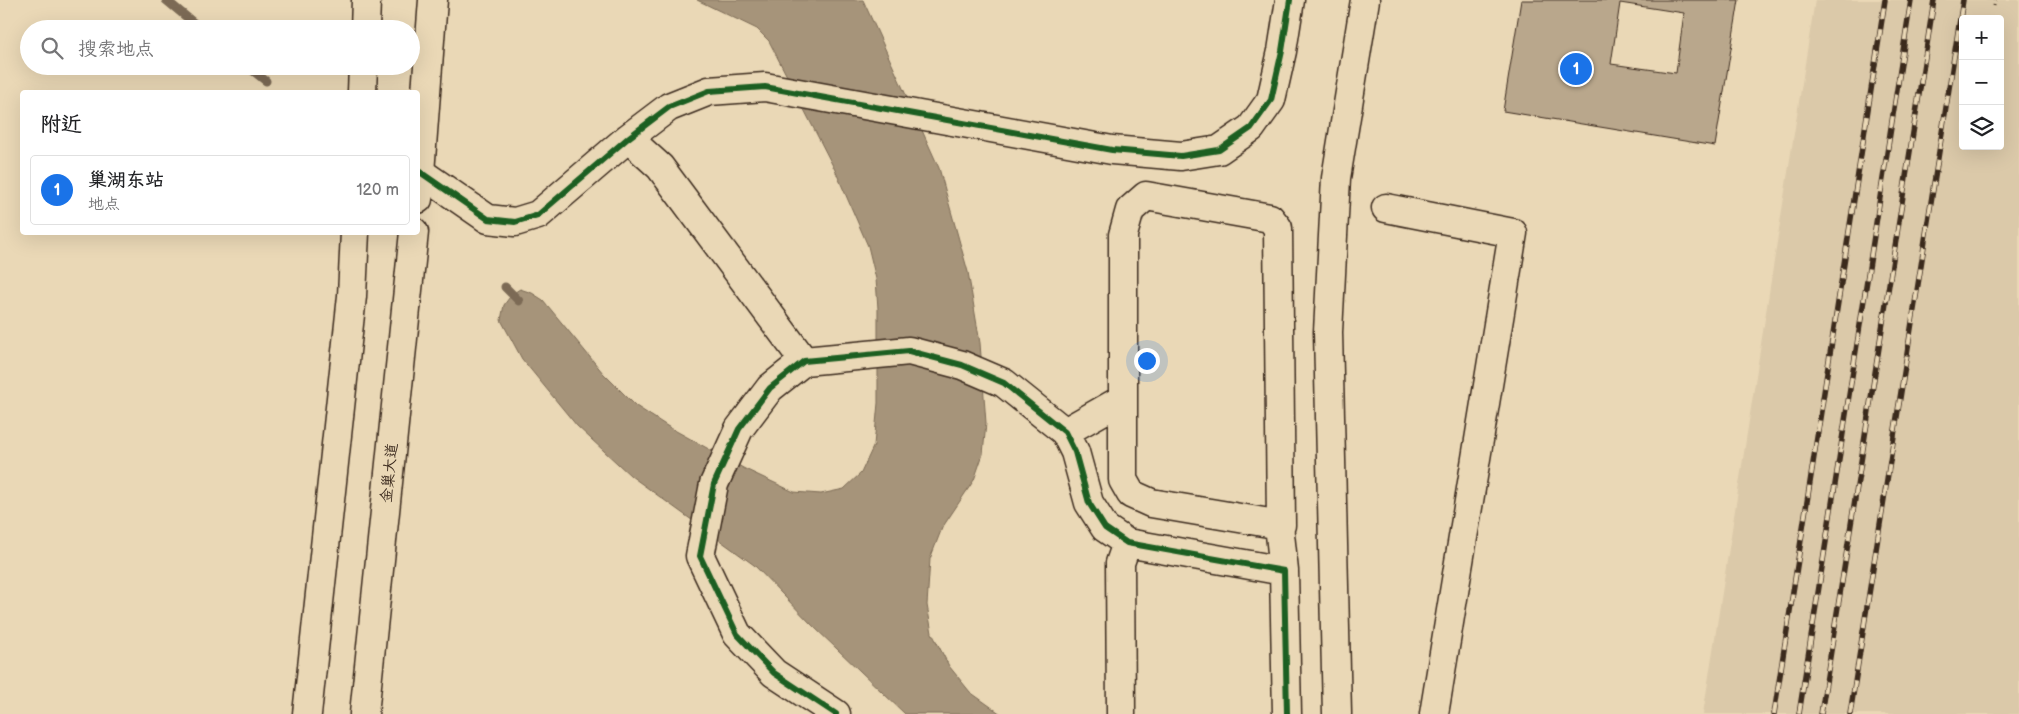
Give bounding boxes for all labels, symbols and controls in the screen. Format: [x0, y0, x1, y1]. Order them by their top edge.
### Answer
map controls [1959, 15, 2004, 150]
button: + [1959, 15, 2004, 60]
search box [20, 20, 420, 75]
icon: search [38, 34, 66, 62]
text: 搜索地点 [78, 38, 154, 61]
pin: 1 [1560, 50, 1592, 88]
button: − [1959, 60, 2004, 105]
button: layers [1959, 105, 2004, 150]
text: 附近 [40, 112, 82, 137]
text: 巢湖东站 [88, 169, 164, 192]
text: 1 [54, 181, 60, 200]
text: 120 m [356, 181, 399, 200]
text: 地点 [88, 195, 120, 214]
your location [1134, 348, 1160, 374]
street label: 金巢大道 [377, 442, 402, 504]

